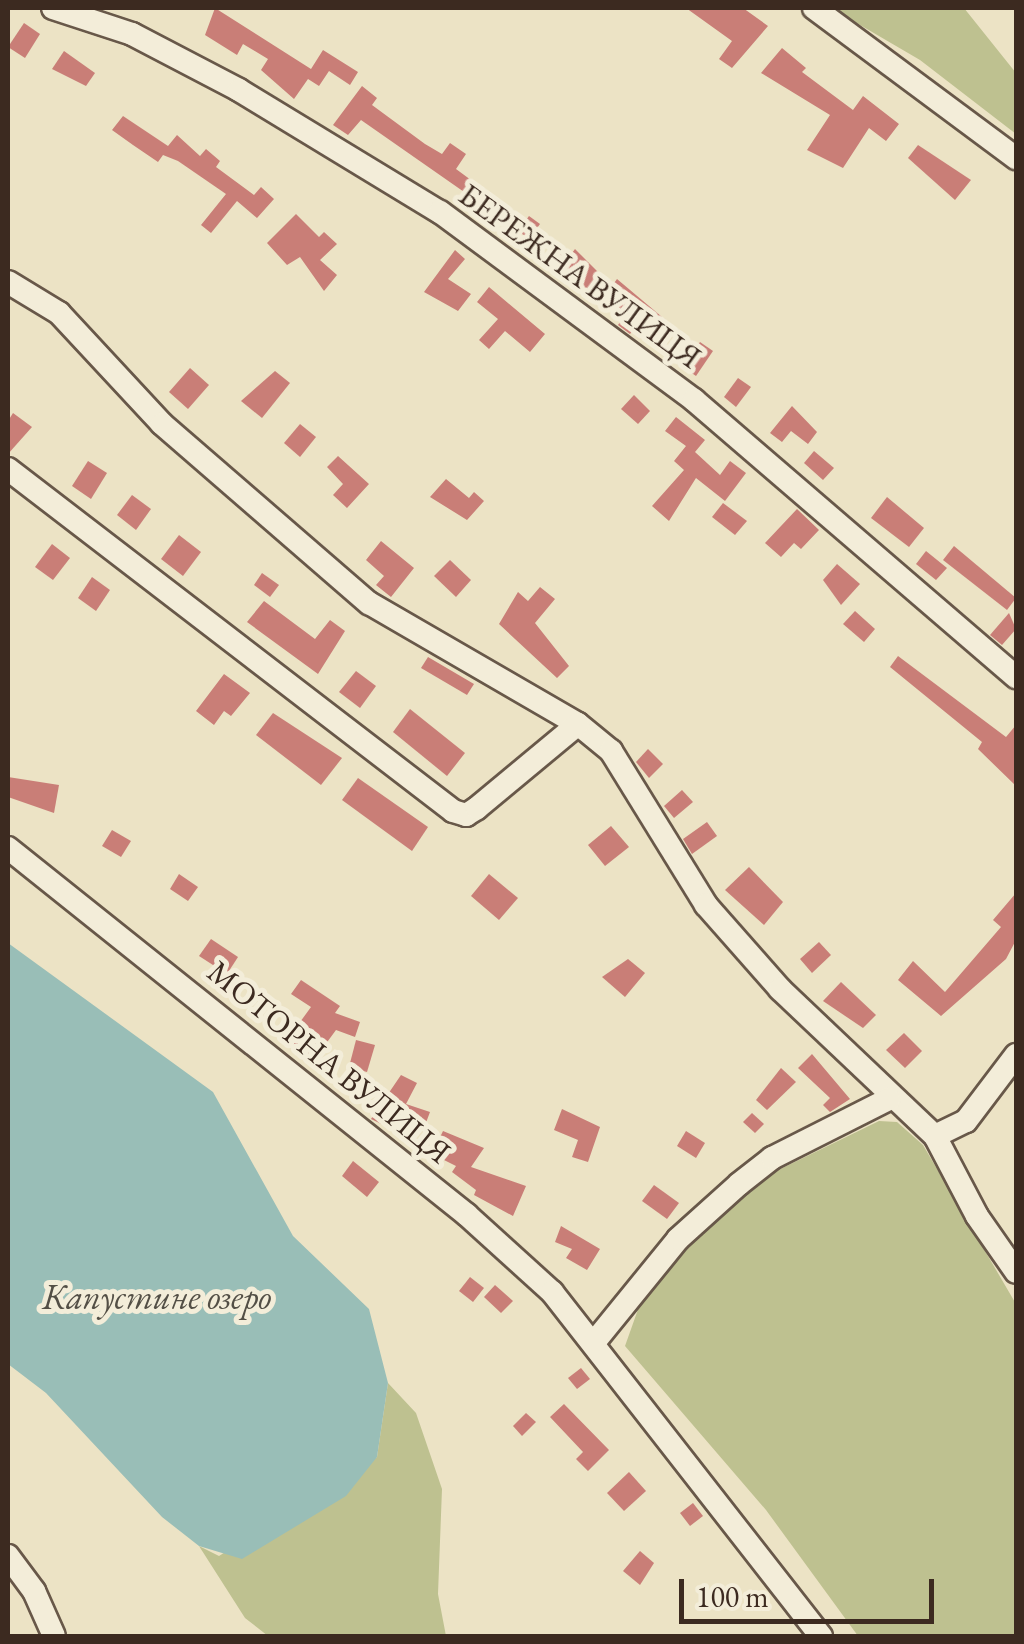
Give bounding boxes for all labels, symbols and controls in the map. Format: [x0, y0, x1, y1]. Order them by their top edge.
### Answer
street label: БЕРЕЖНА ВУЛИЦЯ [452, 175, 708, 377]
street label: МОТОРНА ВУЛИЦЯ [200, 952, 458, 1172]
water label: Капустине озеро [42, 1276, 272, 1318]
scale bar [684, 1559, 939, 1621]
text: 100 m [696, 1577, 769, 1616]

